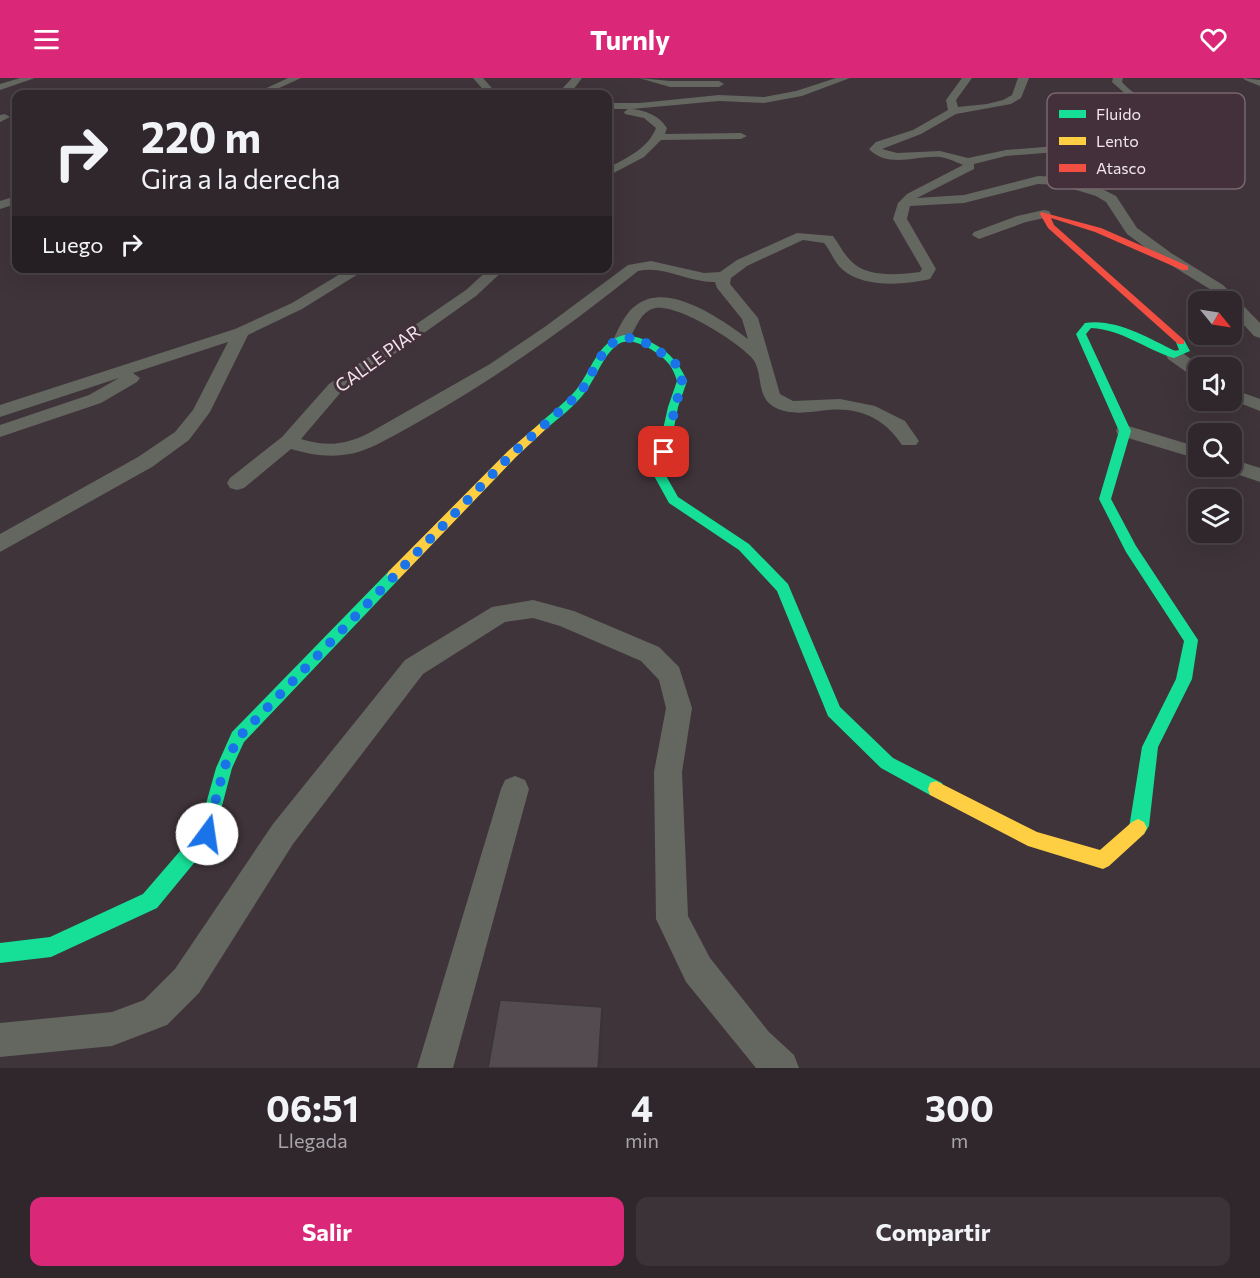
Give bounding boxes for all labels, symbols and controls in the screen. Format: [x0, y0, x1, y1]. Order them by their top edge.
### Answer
icon: menu [30, 23, 63, 56]
text: Turnly [590, 23, 670, 56]
icon: heart [1197, 23, 1230, 56]
legend [1047, 93, 1245, 189]
text: Fluido [1096, 104, 1141, 123]
text: 220 m [141, 110, 261, 162]
icon: right [42, 114, 120, 192]
text: Lento [1096, 131, 1139, 150]
text: Atasco [1096, 158, 1146, 177]
text: Gira a la derecha [141, 162, 340, 195]
icon: right [115, 228, 148, 261]
text: Luego [42, 231, 103, 258]
north arrow [1188, 291, 1242, 345]
map controls [1188, 291, 1242, 543]
street label: CALLE PIAR [330, 320, 424, 397]
button: sound [1188, 357, 1242, 411]
button: search [1188, 423, 1242, 477]
pin [638, 426, 689, 477]
icon: arrive [647, 435, 680, 468]
button: layers [1188, 489, 1242, 543]
position arrow [175, 802, 239, 866]
text: 06:51 [266, 1085, 359, 1129]
text: 4 [631, 1085, 653, 1129]
text: 300 [925, 1085, 994, 1129]
text: Llegada [277, 1128, 348, 1152]
text: min [625, 1128, 659, 1152]
text: m [951, 1128, 968, 1152]
button: Salir [30, 1197, 624, 1266]
button: Compartir [636, 1197, 1230, 1266]

